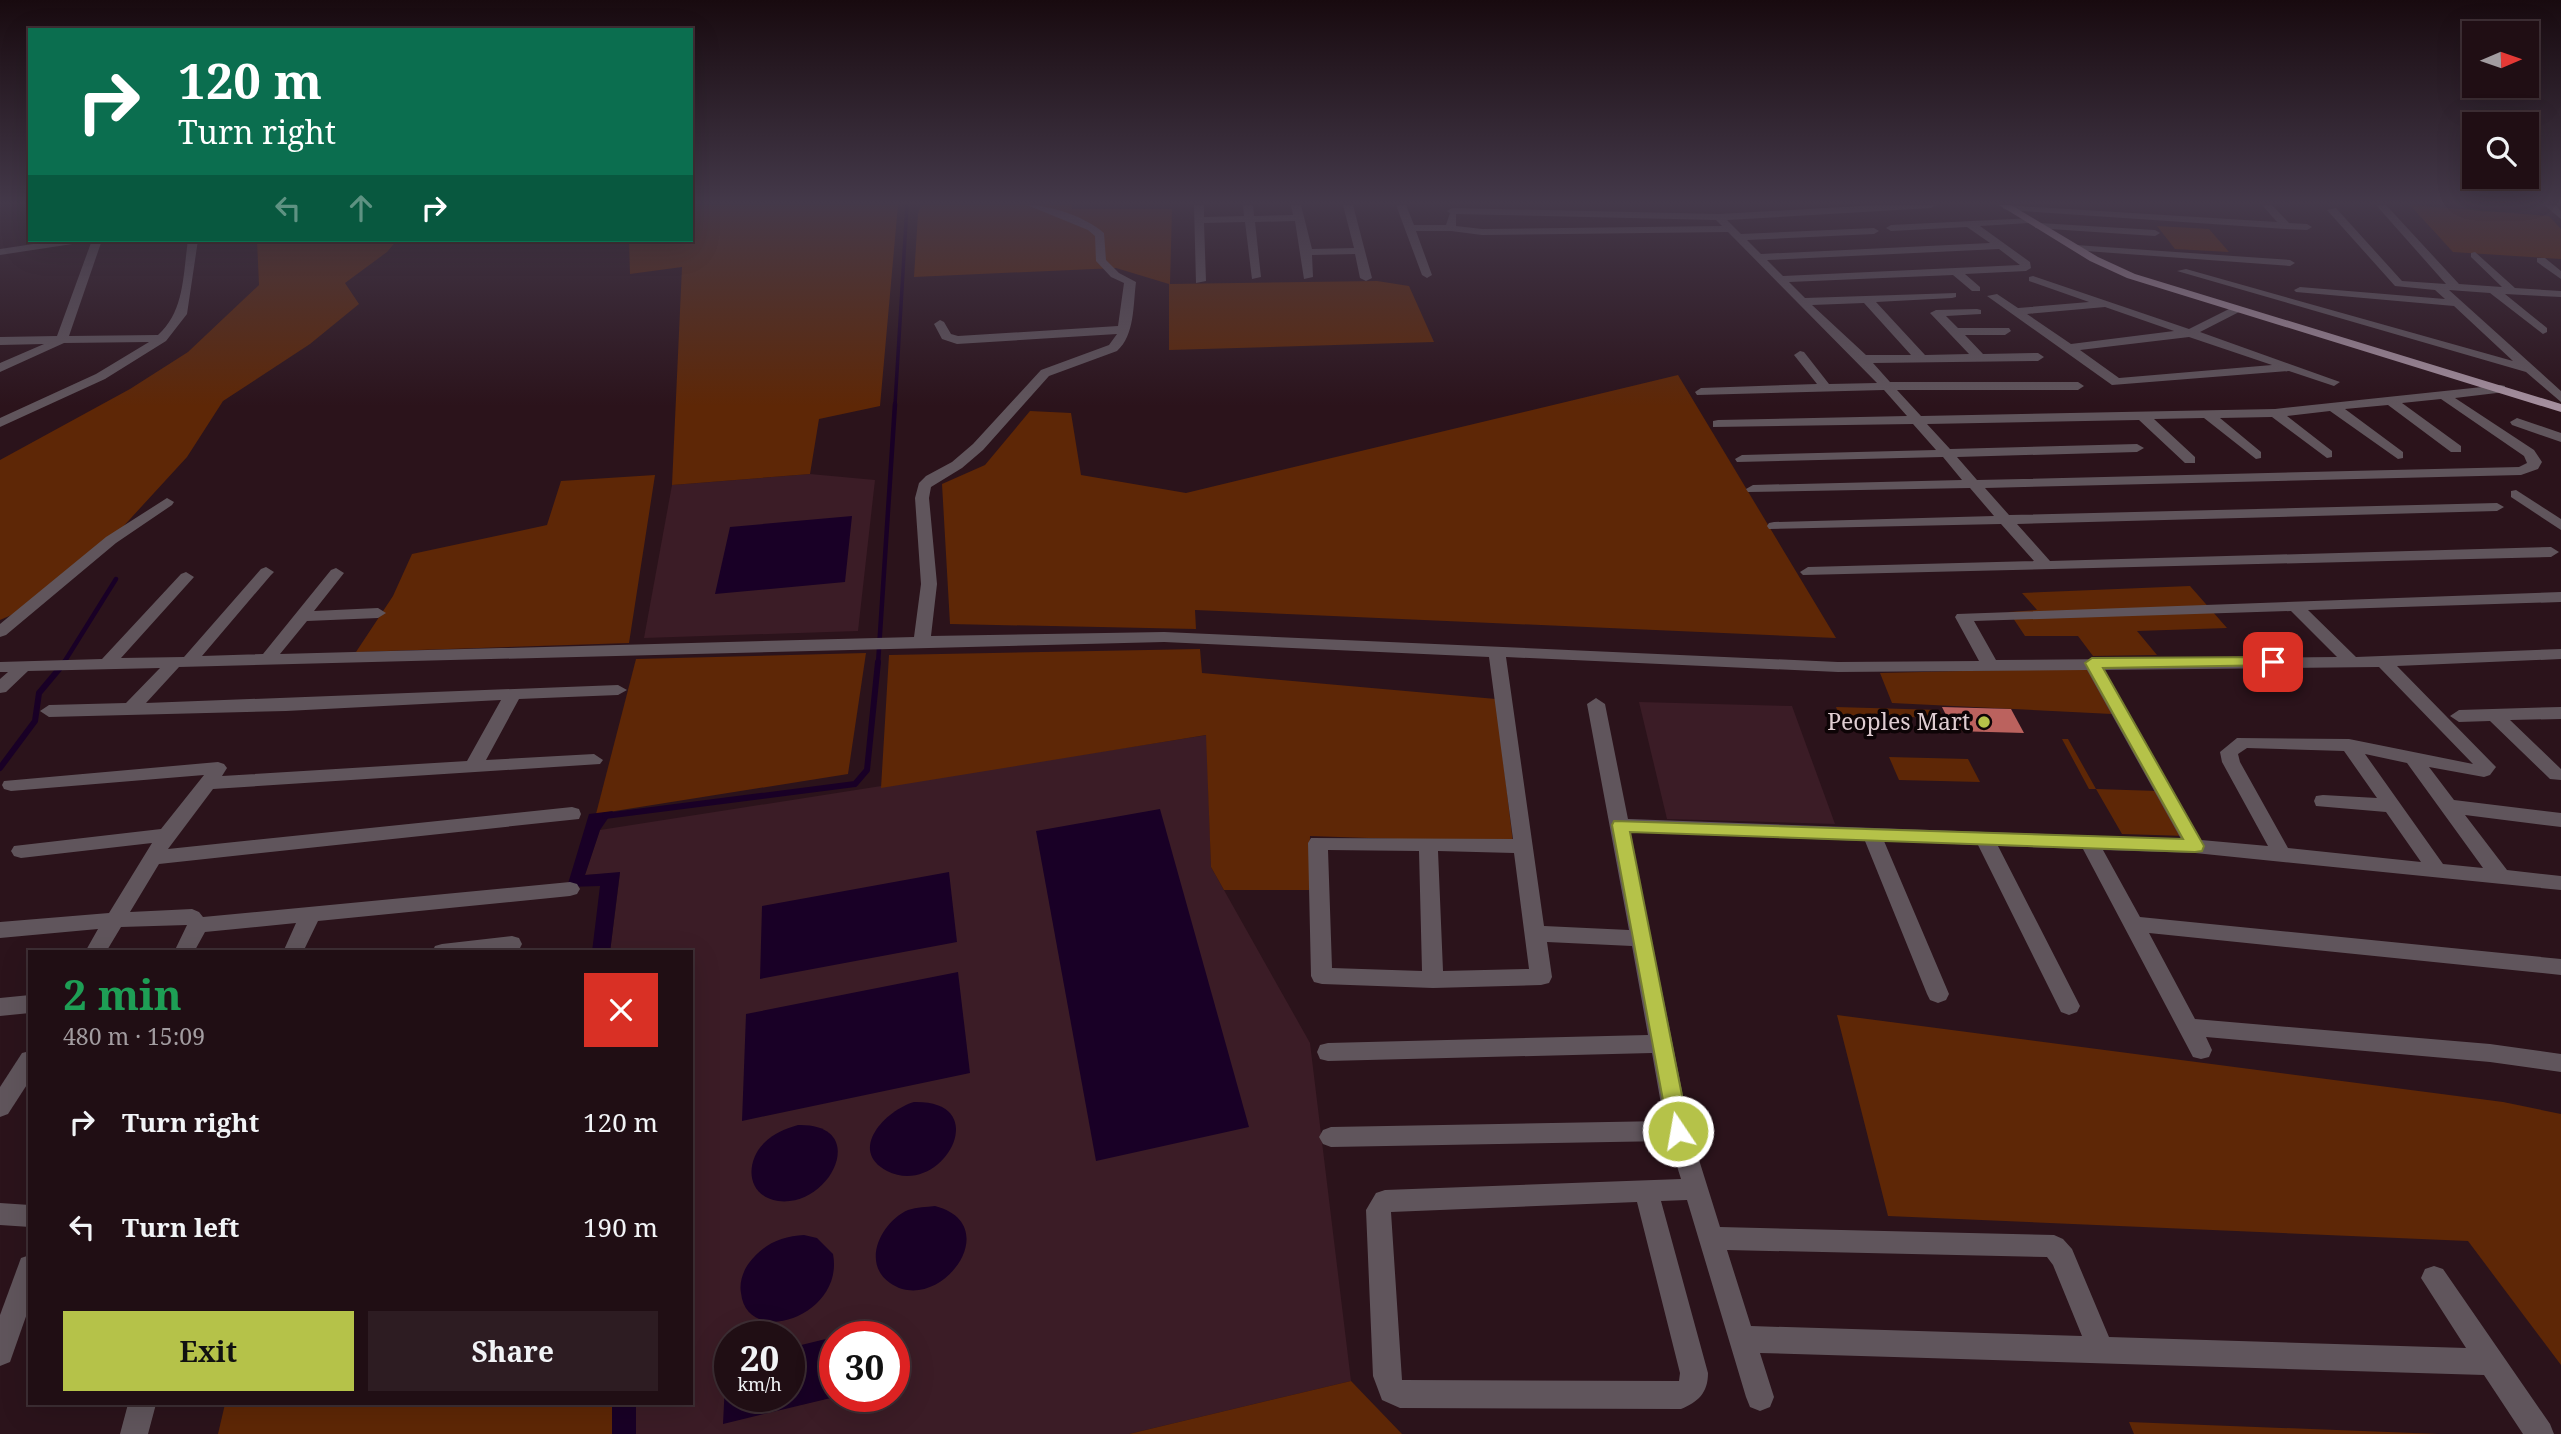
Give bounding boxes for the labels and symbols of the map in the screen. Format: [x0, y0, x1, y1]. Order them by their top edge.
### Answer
north arrow [2462, 21, 2539, 98]
pin [2243, 632, 2303, 692]
place label: Peoples Mart [1827, 705, 1970, 737]
marker: Peoples Mart [1976, 714, 1992, 730]
position arrow [1641, 1094, 1715, 1168]
speed limit sign: 30 [819, 1321, 910, 1412]

